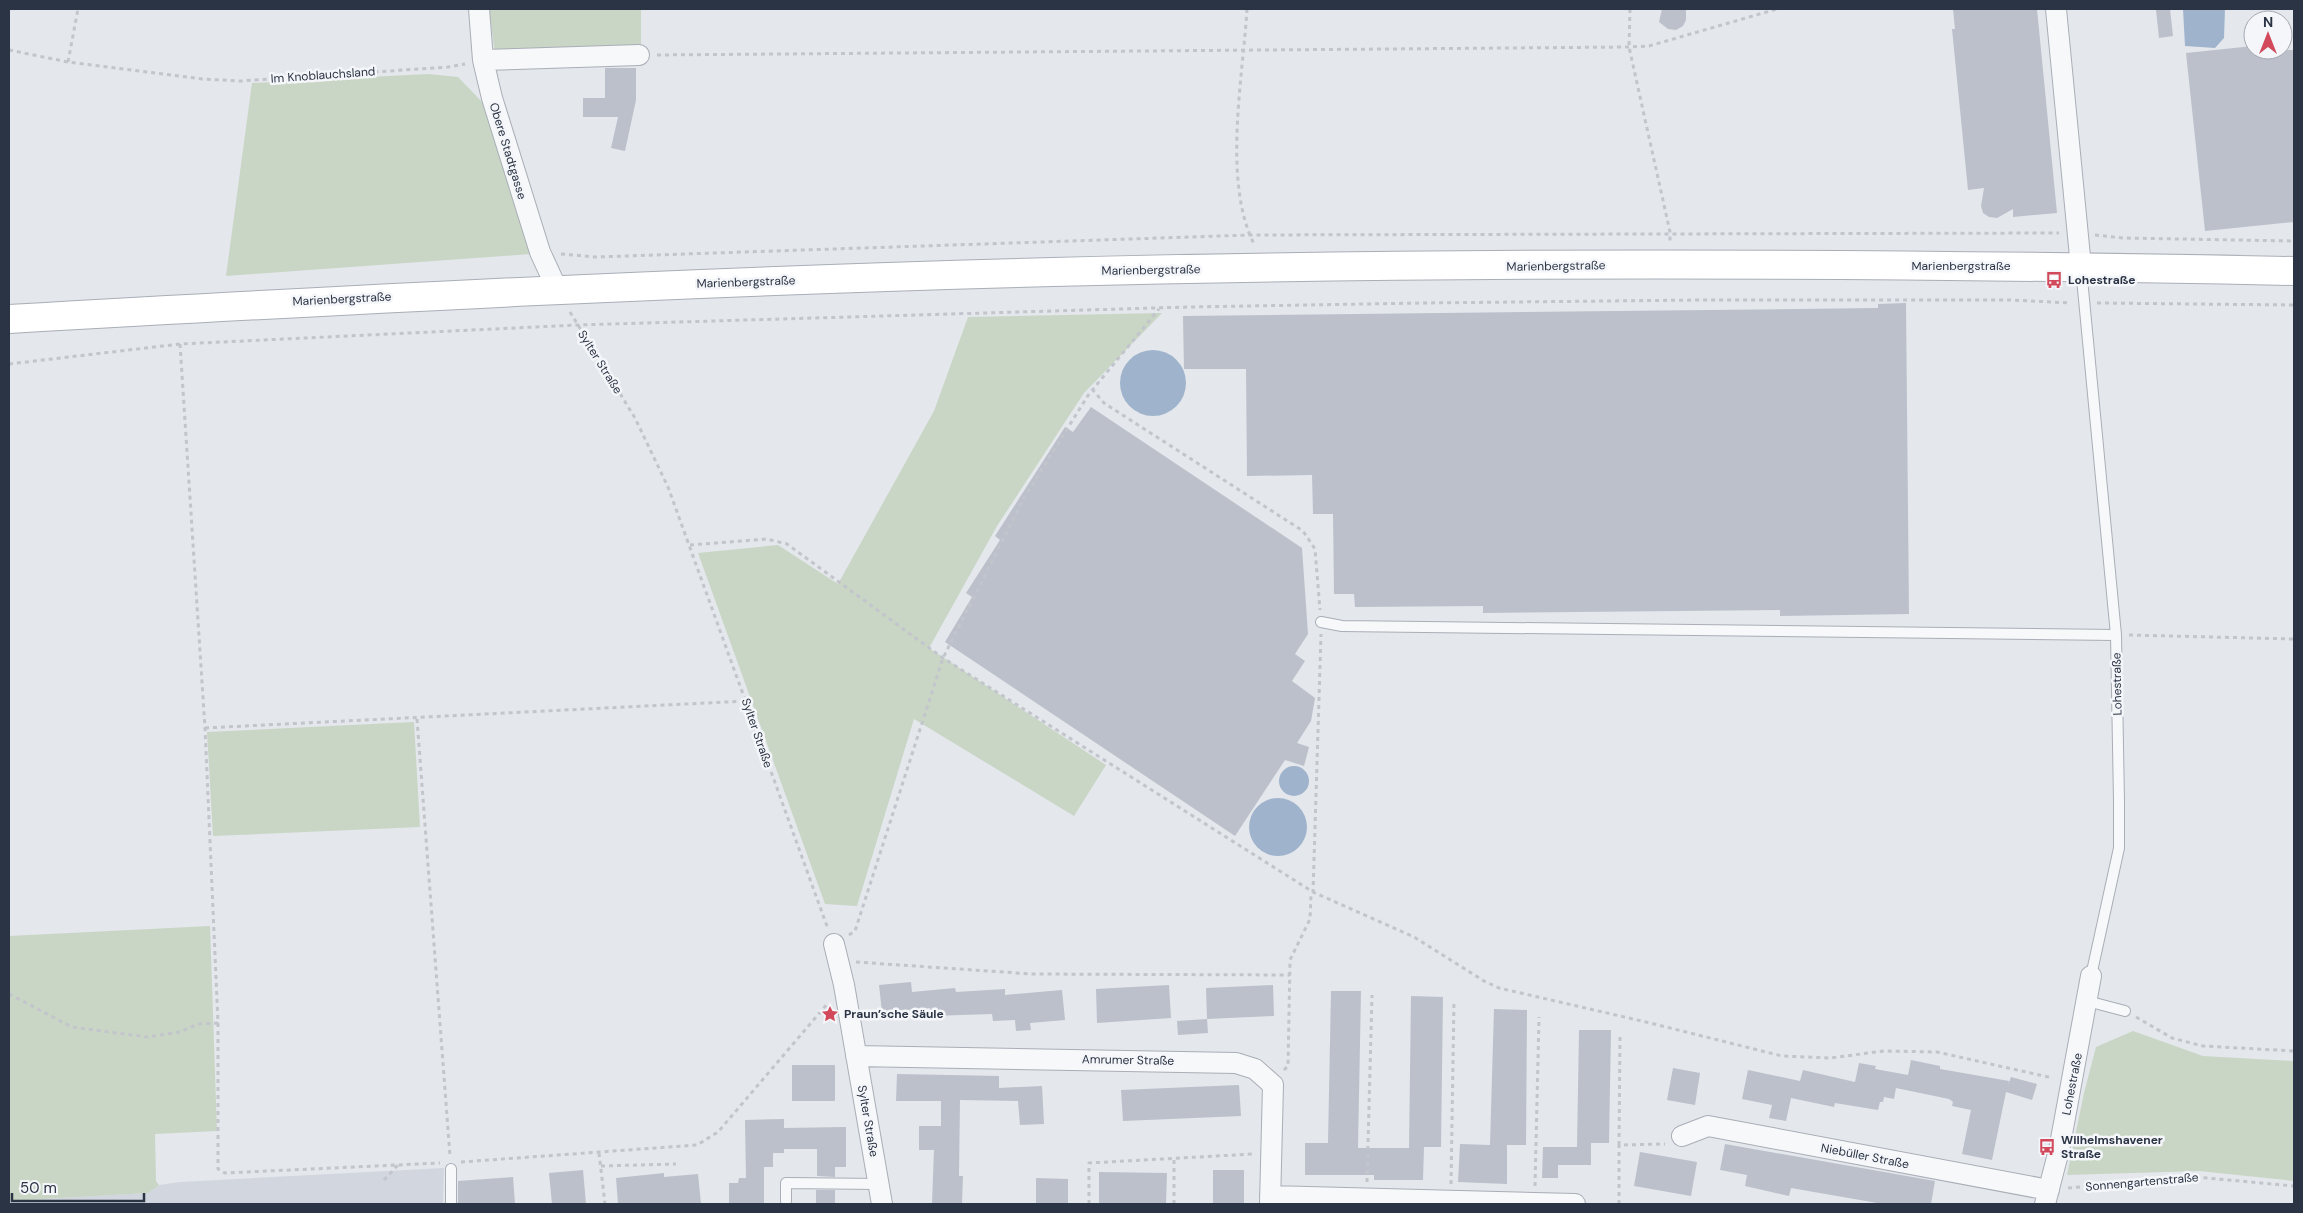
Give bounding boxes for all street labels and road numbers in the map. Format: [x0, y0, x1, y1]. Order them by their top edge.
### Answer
street label: Im Knoblauchsland [270, 63, 376, 87]
street label: Obere Stadtgasse [486, 101, 530, 201]
street label: Marienbergstraße [1506, 257, 1606, 275]
street label: Marienbergstraße [1912, 258, 2011, 274]
street label: Marienbergstraße [1101, 261, 1201, 279]
street label: Marienbergstraße [696, 272, 796, 292]
street label: Marienbergstraße [292, 288, 392, 310]
street label: Sylter Straße [574, 327, 626, 397]
street label: Lohestraße [2108, 652, 2126, 716]
street label: Sylter Straße [738, 696, 776, 770]
street label: Amrumer Straße [1082, 1051, 1174, 1069]
street label: Lohestraße [2058, 1051, 2086, 1116]
street label: Sylter Straße [854, 1084, 882, 1158]
street label: Niebüller Straße [1820, 1140, 1911, 1172]
street label: Sonnengartenstraße [2085, 1169, 2199, 1195]

